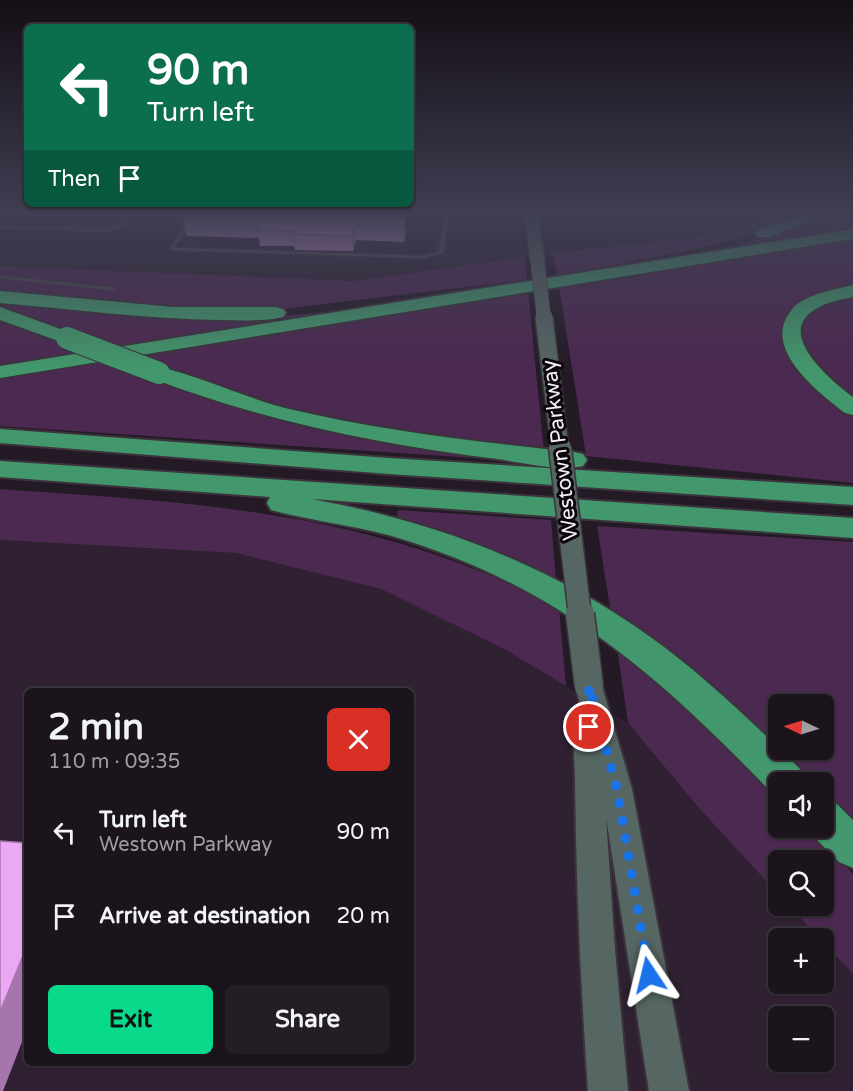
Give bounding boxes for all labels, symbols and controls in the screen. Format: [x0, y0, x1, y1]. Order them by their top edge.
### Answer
text: 90 m [147, 45, 249, 96]
icon: left [48, 48, 126, 126]
text: Turn left [147, 96, 254, 129]
icon: arrive [113, 162, 146, 195]
text: Then [48, 166, 101, 192]
street label: Westown Parkway [537, 358, 583, 542]
north arrow [768, 694, 834, 760]
map controls [768, 694, 834, 1072]
pin [563, 701, 614, 752]
text: 2 min [48, 706, 144, 749]
button: close [327, 708, 390, 771]
icon: arrive [572, 710, 605, 743]
text: 110 m · 09:35 [48, 750, 180, 774]
button: sound [768, 772, 834, 838]
text: Turn left [99, 807, 187, 833]
icon: left [48, 816, 81, 849]
text: 90 m [336, 819, 390, 845]
text: Westown Parkway [99, 833, 272, 857]
button: search [768, 850, 834, 916]
icon: arrive [48, 900, 81, 933]
text: Arrive at destination [99, 903, 310, 929]
text: 20 m [336, 903, 390, 929]
button: + [768, 928, 834, 994]
position arrow [617, 943, 681, 1007]
button: Exit [48, 985, 213, 1054]
button: Share [225, 985, 390, 1054]
button: − [768, 1006, 834, 1072]

